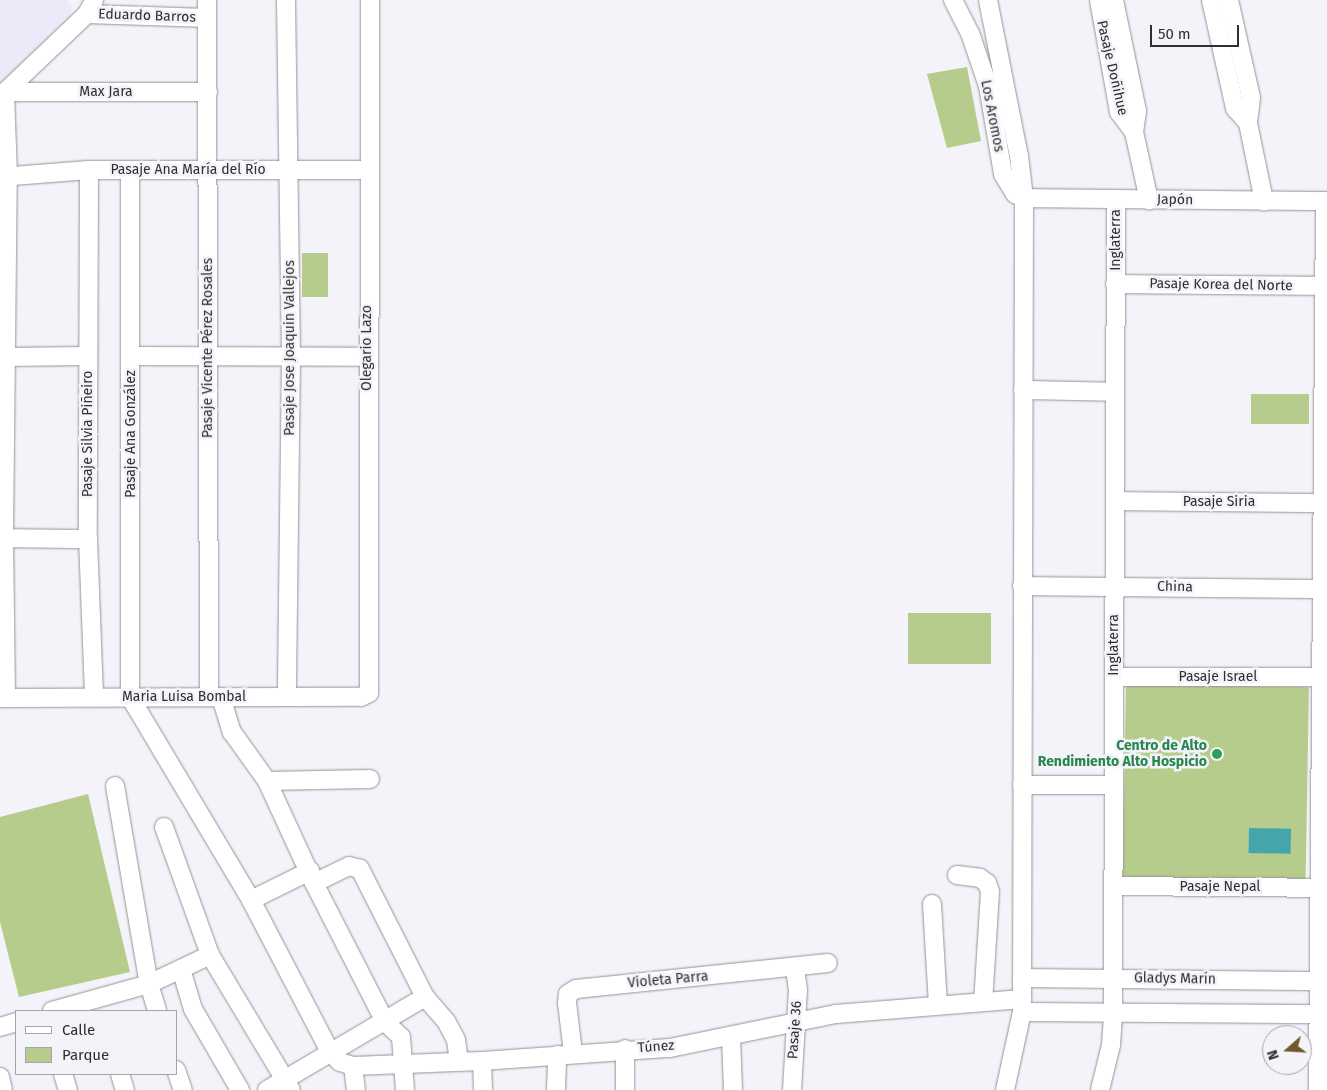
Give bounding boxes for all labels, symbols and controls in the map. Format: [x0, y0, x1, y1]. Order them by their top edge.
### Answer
street label: Eduardo Barros [98, 6, 196, 26]
scale bar [1152, 15, 1241, 47]
street label: Pasaje Doñihue [1093, 19, 1131, 117]
text: 50 m [1158, 25, 1191, 43]
street label: Los Aromos [977, 79, 1007, 153]
street label: Max Jara [79, 84, 133, 100]
street label: Pasaje Ana María del Río [110, 162, 266, 178]
street label: Japón [1157, 191, 1193, 209]
street label: Inglaterra [1108, 209, 1124, 271]
street label: Pasaje Vicente Pérez Rosales [200, 258, 216, 438]
street label: Pasaje Jose Joaquin Vallejos [282, 260, 298, 436]
street label: Pasaje Korea del Norte [1149, 275, 1293, 295]
street label: Olegario Lazo [359, 305, 375, 391]
street label: Pasaje Ana González [123, 370, 139, 498]
street label: Pasaje Silvia Piñeiro [80, 371, 96, 497]
street label: Pasaje Siria [1183, 494, 1255, 510]
street label: China [1157, 578, 1193, 596]
street label: Inglaterra [1106, 614, 1122, 676]
street label: Pasaje Israel [1179, 669, 1257, 685]
street label: Maria Luisa Bombal [122, 689, 246, 705]
place label: Centro de Alto Rendimiento Alto Hospicio [1038, 738, 1207, 770]
marker: Centro de Alto Rendimiento Alto Hospicio [1211, 748, 1223, 760]
street label: Pasaje Nepal [1180, 879, 1260, 895]
street label: Violeta Parra [627, 968, 709, 992]
street label: Gladys Marín [1134, 970, 1216, 988]
street label: Pasaje 36 [785, 1000, 805, 1060]
legend [15, 1010, 178, 1075]
text: Calle [62, 1021, 95, 1039]
north arrow [1262, 1025, 1312, 1075]
street label: Túnez [637, 1037, 675, 1057]
text: Parque [62, 1046, 109, 1064]
text: N [1264, 1048, 1283, 1062]

